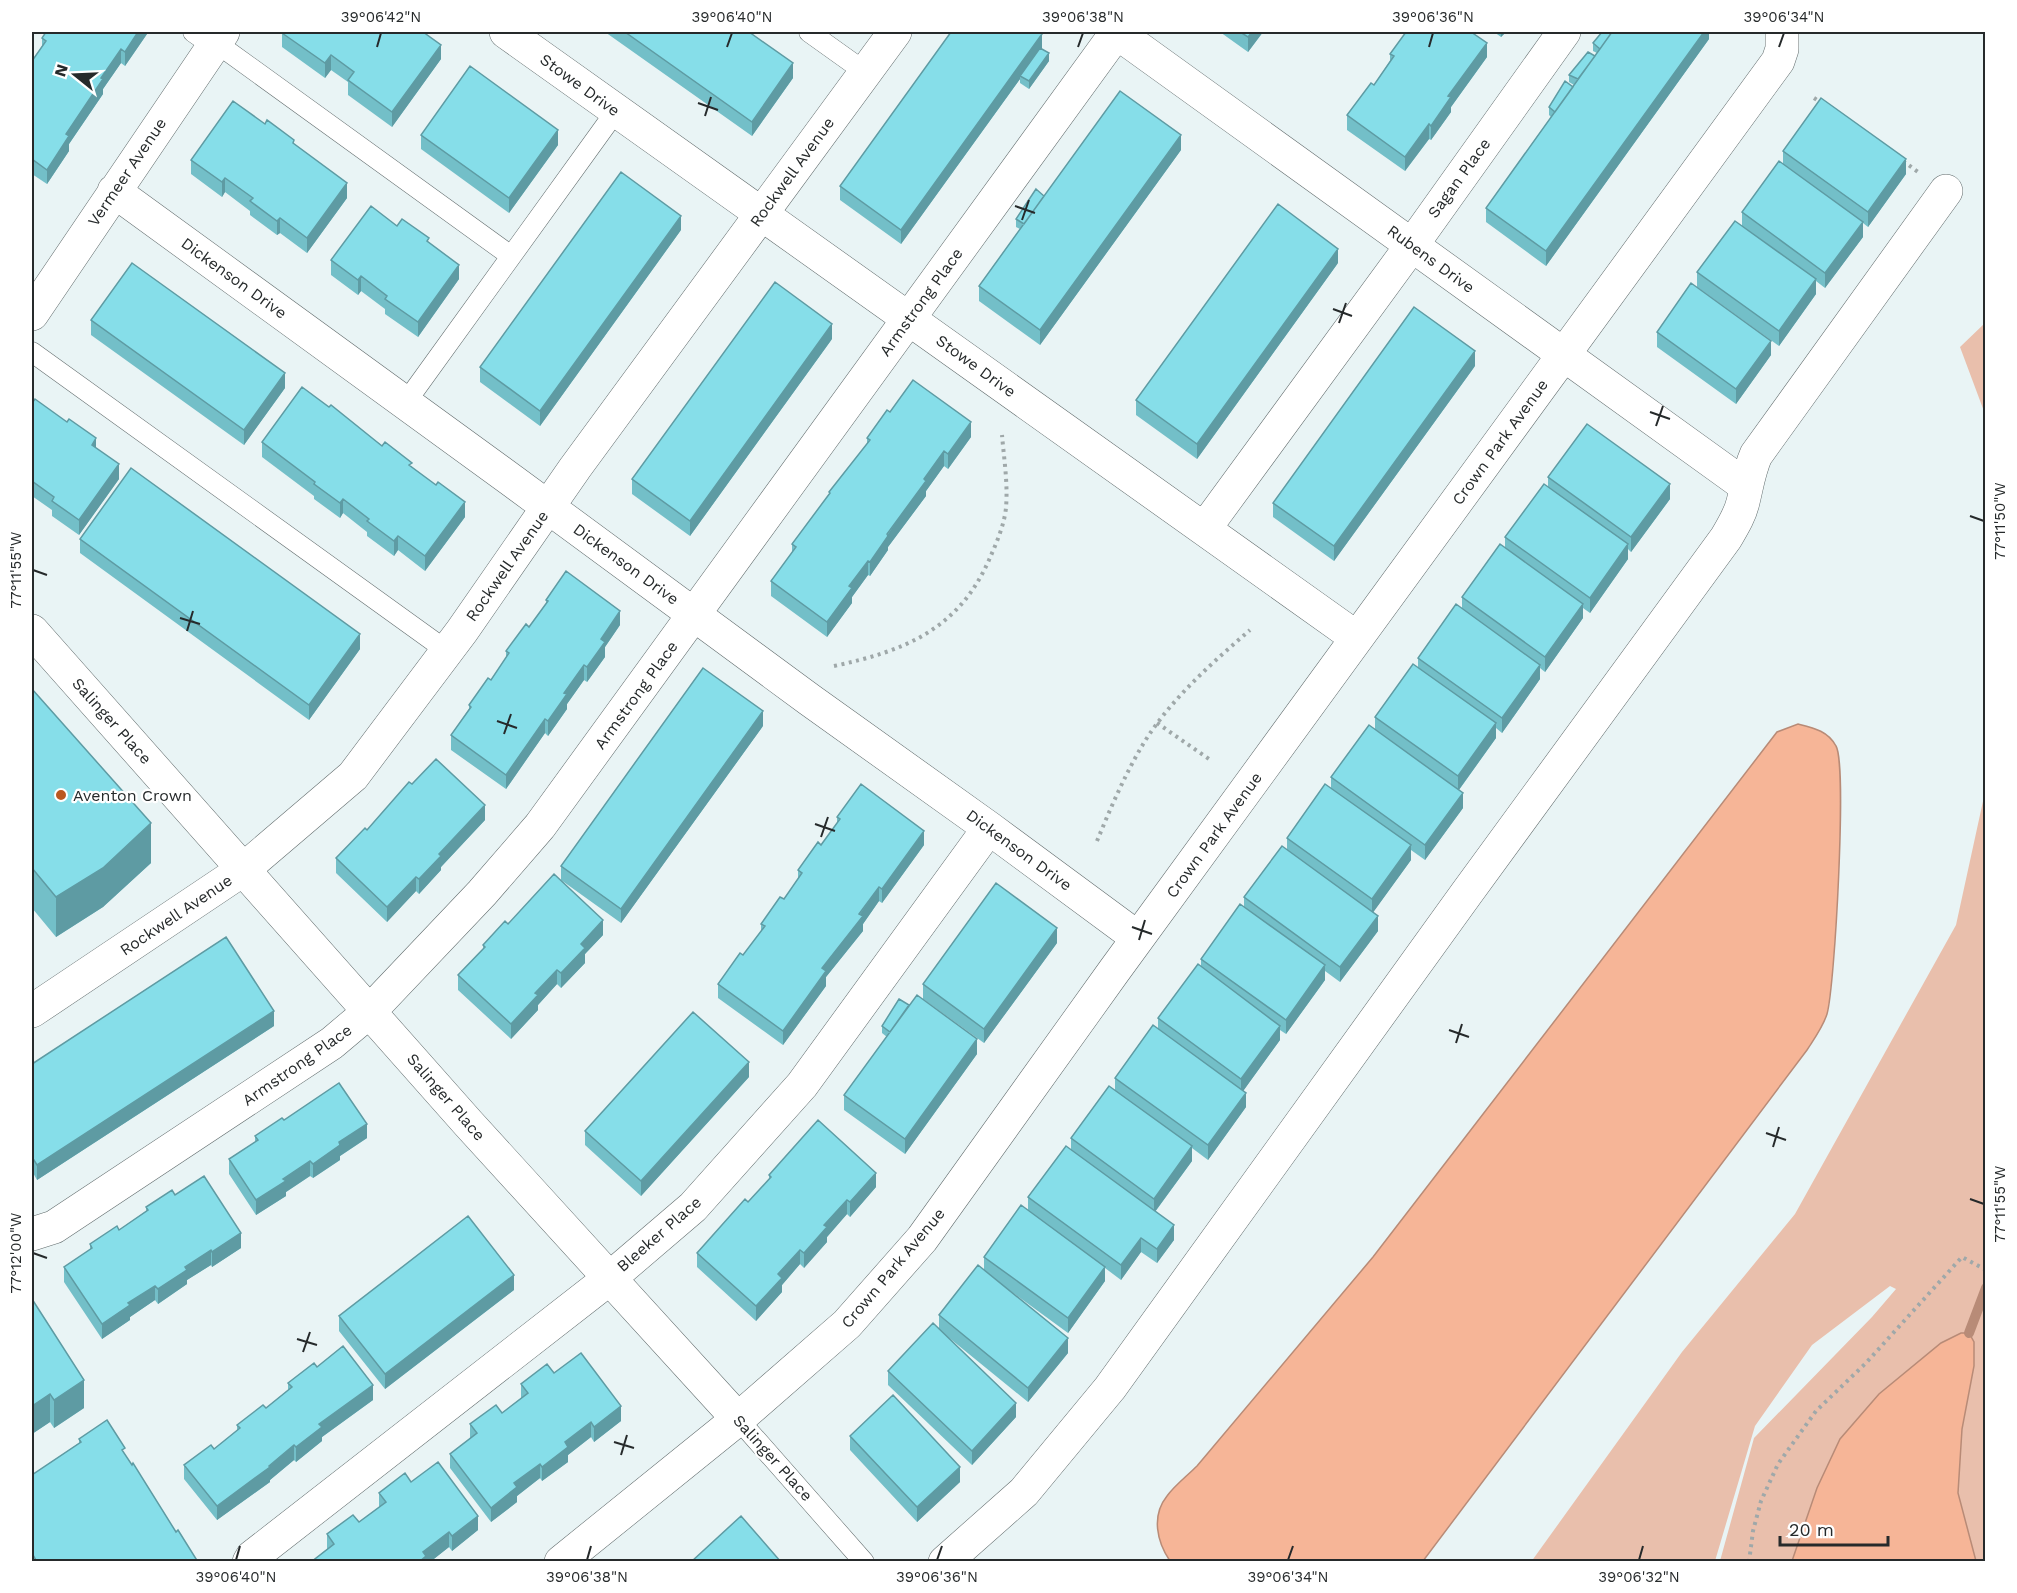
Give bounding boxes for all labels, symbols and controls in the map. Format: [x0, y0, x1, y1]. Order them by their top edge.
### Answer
text: 39°06'42"N [341, 8, 421, 26]
text: 39°06'40"N [691, 8, 773, 26]
text: 39°06'38"N [1042, 8, 1124, 26]
text: 39°06'36"N [1392, 8, 1474, 26]
text: 39°06'34"N [1743, 8, 1825, 26]
north arrow [45, 45, 105, 105]
street label: Stowe Drive [536, 50, 624, 120]
text: N [50, 62, 72, 79]
street label: Rockwell Avenue [746, 113, 838, 231]
street label: Vermeer Avenue [84, 114, 170, 230]
street label: Sagan Place [1424, 134, 1494, 222]
street label: Rubens Drive [1384, 221, 1478, 297]
street label: Dickenson Drive [178, 233, 290, 323]
street label: Armstrong Place [875, 244, 967, 360]
street label: Stowe Drive [932, 331, 1020, 401]
street label: Crown Park Avenue [1448, 375, 1552, 509]
text: 77°11'50"W [1991, 482, 2009, 560]
street label: Rockwell Avenue [462, 507, 552, 625]
street label: Dickenson Drive [570, 519, 682, 609]
text: 77°11'55"W [7, 532, 25, 608]
street label: Armstrong Place [590, 637, 682, 753]
street label: Salinger Place [68, 674, 156, 768]
street label: Crown Park Avenue [1162, 768, 1266, 902]
place label: Aventon Crown [73, 786, 192, 805]
marker: Aventon Crown [54, 788, 68, 802]
street label: Dickenson Drive [963, 805, 1075, 895]
street label: Rockwell Avenue [116, 870, 236, 960]
street label: Armstrong Place [239, 1020, 355, 1110]
street label: Salinger Place [403, 1049, 489, 1145]
text: 77°11'55"W [1991, 1166, 2009, 1242]
street label: Bleeker Place [613, 1192, 705, 1276]
street label: Crown Park Avenue [837, 1204, 949, 1332]
text: 77°12'00"W [7, 1213, 25, 1293]
street label: Salinger Place [729, 1411, 817, 1505]
scale bar [1780, 1509, 1888, 1547]
text: 20 m [1789, 1519, 1834, 1540]
text: 39°06'40"N [195, 1568, 277, 1586]
text: 39°06'38"N [546, 1568, 628, 1586]
text: 39°06'36"N [896, 1568, 978, 1586]
text: 39°06'34"N [1247, 1568, 1329, 1586]
text: 39°06'32"N [1598, 1568, 1680, 1586]

